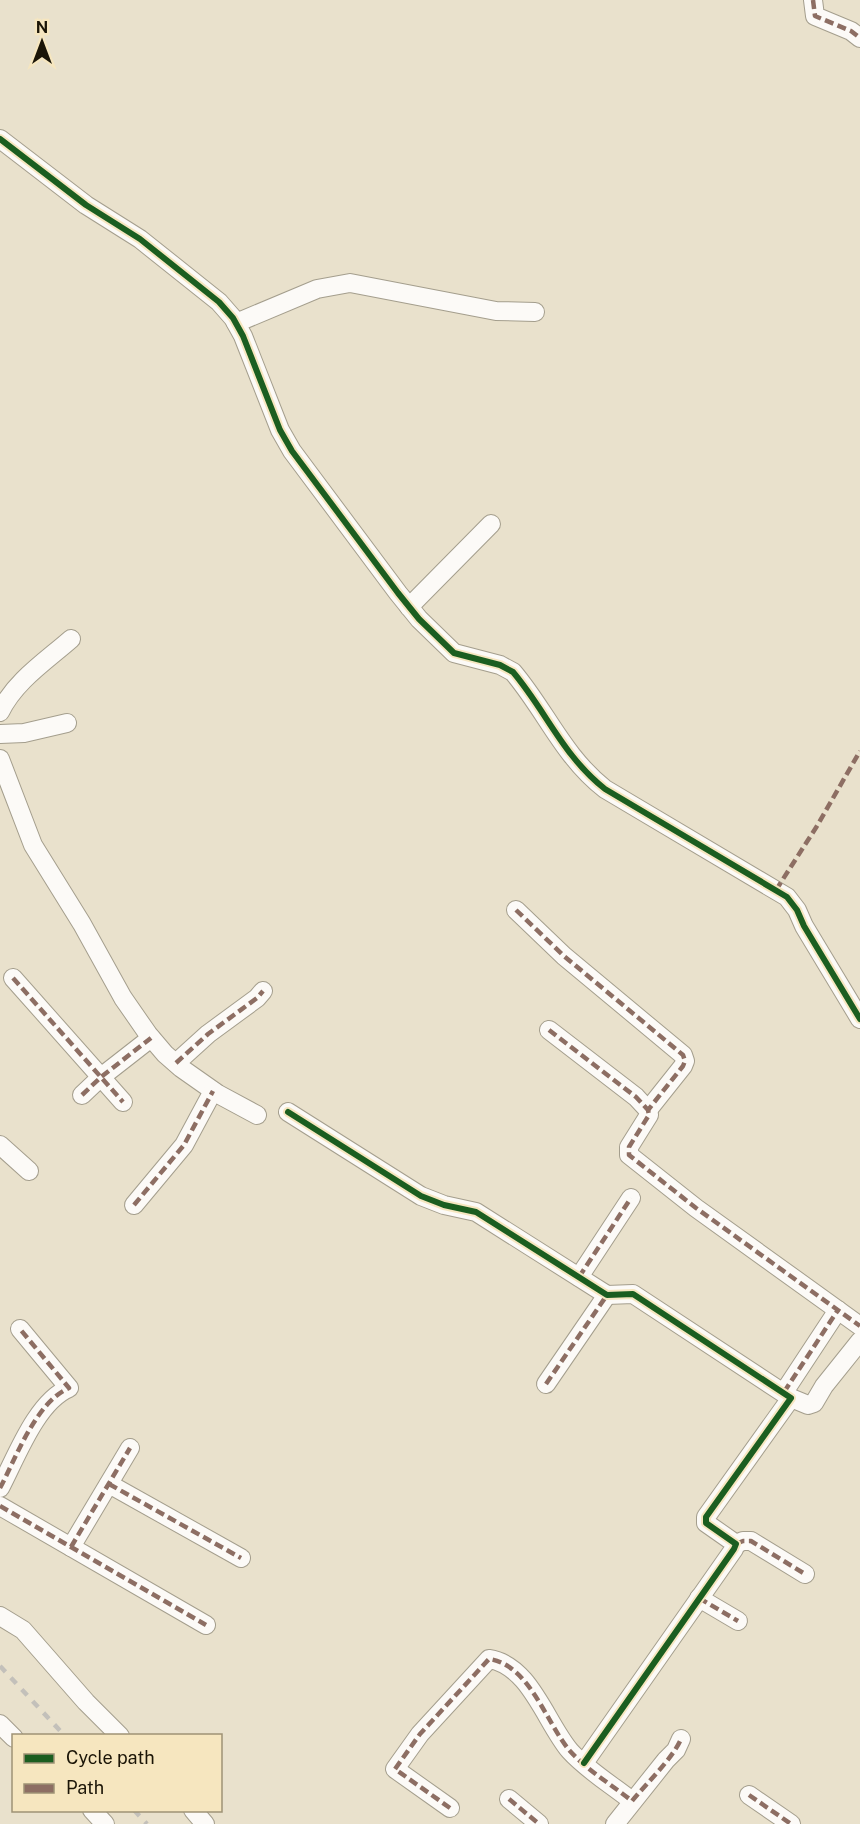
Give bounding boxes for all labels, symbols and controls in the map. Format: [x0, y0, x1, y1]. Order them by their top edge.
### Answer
north arrow [12, 12, 72, 72]
text: N [36, 18, 48, 37]
legend [12, 1734, 222, 1812]
text: Cycle path [66, 1747, 155, 1768]
text: Path [66, 1777, 104, 1798]

